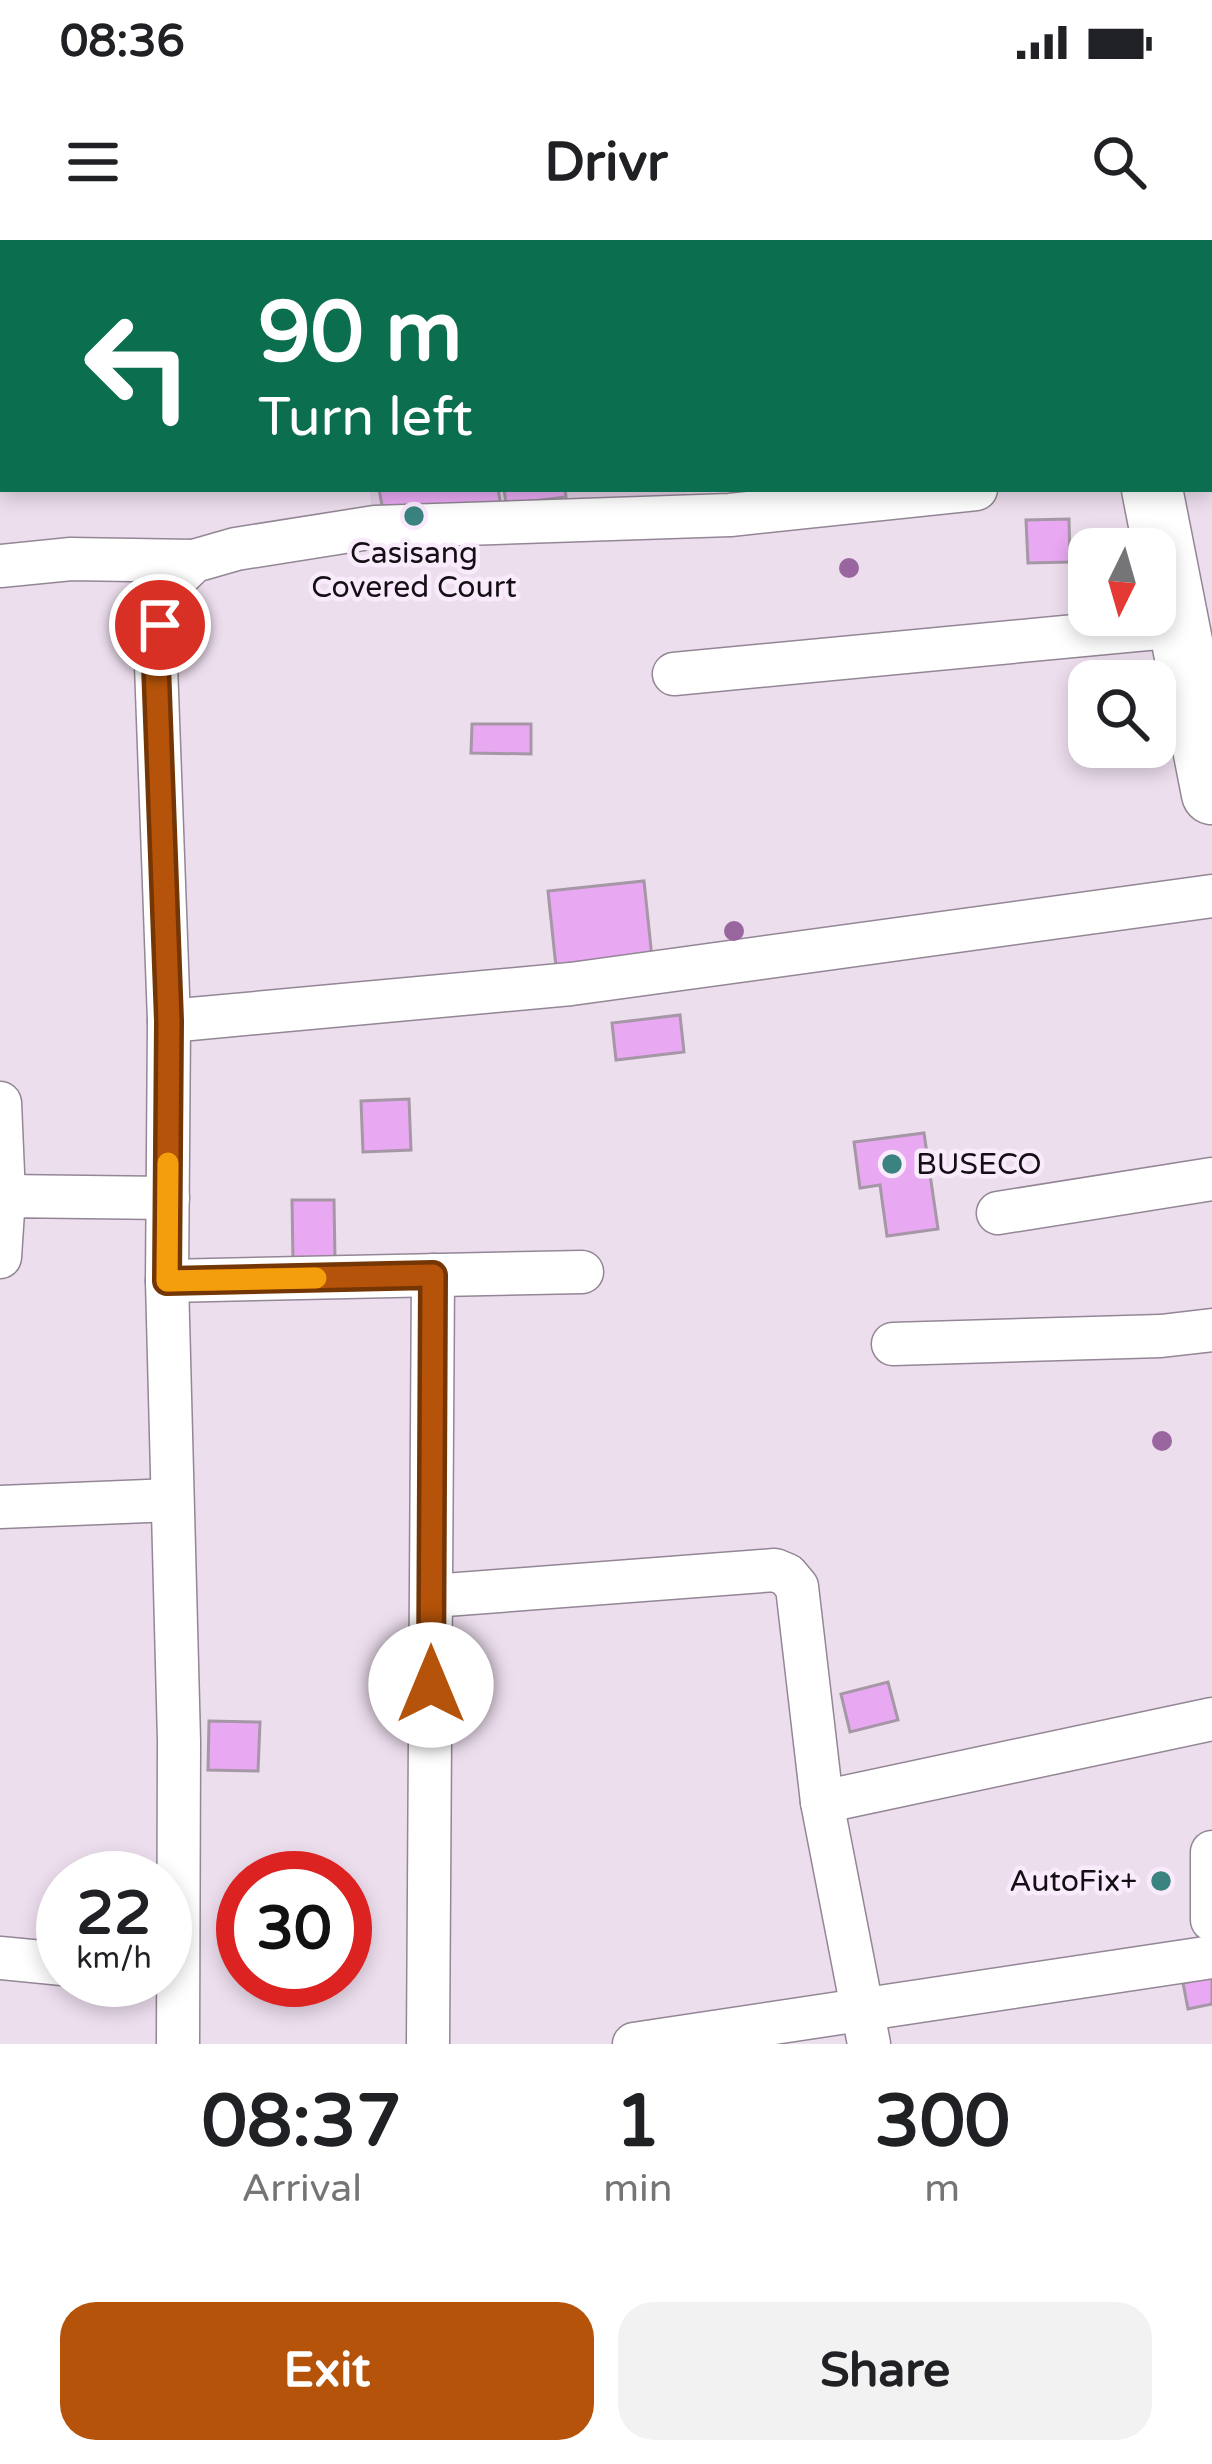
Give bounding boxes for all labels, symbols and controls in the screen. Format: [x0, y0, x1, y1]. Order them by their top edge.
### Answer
text: 08:36 [60, 15, 185, 69]
icon: menu [60, 129, 126, 195]
icon: search [1086, 129, 1152, 195]
text: Drivr [544, 130, 668, 195]
text: 90 m [258, 283, 462, 384]
icon: left [60, 288, 216, 444]
text: Turn left [258, 385, 473, 450]
marker: Casisang Covered Court [401, 503, 427, 529]
north arrow [1068, 528, 1176, 636]
map controls [1068, 528, 1176, 768]
place label: Casisang Covered Court [311, 535, 517, 606]
pin [109, 574, 211, 676]
icon: arrive [127, 592, 193, 658]
button: search [1068, 660, 1176, 768]
place label: BUSECO [916, 1146, 1042, 1183]
marker: BUSECO [879, 1151, 905, 1177]
position arrow [368, 1622, 494, 1748]
speed limit sign: 30 [216, 1851, 372, 2007]
place label: AutoFix+ [1009, 1863, 1137, 1900]
marker: AutoFix+ [1148, 1868, 1174, 1894]
text: 22 [76, 1878, 152, 1950]
text: km/h [76, 1940, 152, 1977]
text: 08:37 [202, 2079, 401, 2166]
text: 1 [615, 2079, 661, 2166]
text: 300 [874, 2079, 1010, 2166]
text: Arrival [241, 2165, 362, 2212]
text: min [603, 2165, 673, 2212]
text: m [924, 2165, 960, 2212]
button: Exit [60, 2302, 594, 2440]
button: Share [618, 2302, 1152, 2440]

